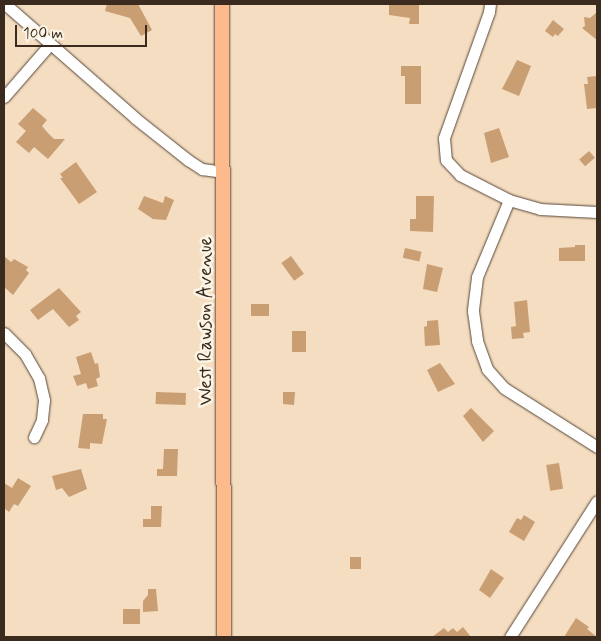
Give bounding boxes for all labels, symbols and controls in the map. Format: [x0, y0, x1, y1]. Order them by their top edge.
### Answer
scale bar [18, 15, 150, 47]
text: 100 m [23, 24, 63, 44]
street label: West Rawson Avenue [195, 238, 217, 404]

